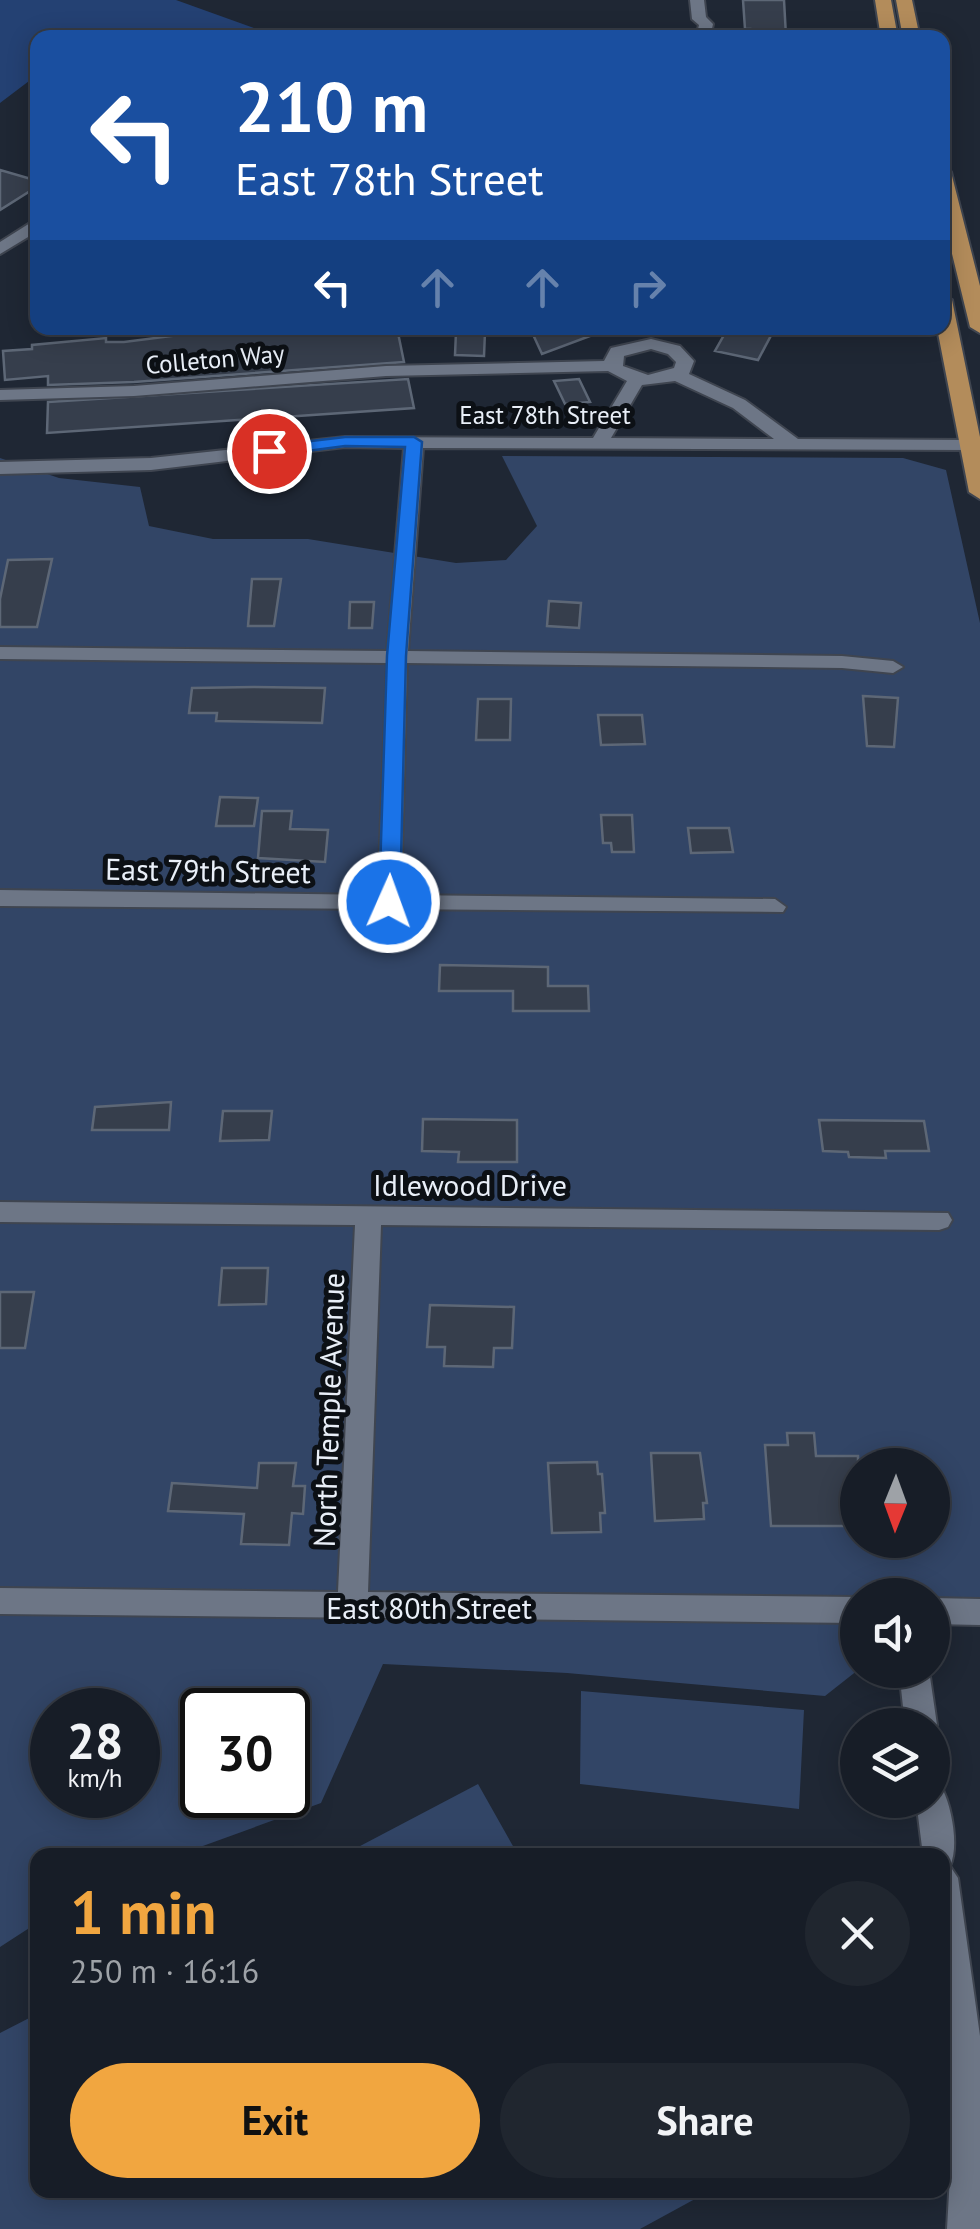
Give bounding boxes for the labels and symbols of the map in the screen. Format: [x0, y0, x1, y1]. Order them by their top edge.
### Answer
street label: Colleton Way [144, 337, 286, 381]
street label: East 78th Street [459, 399, 631, 431]
pin [227, 409, 312, 494]
street label: East 79th Street [105, 849, 311, 891]
position arrow [337, 850, 441, 954]
street label: Idlewood Drive [373, 1165, 567, 1204]
street label: North Temple Avenue [304, 1272, 352, 1548]
north arrow [840, 1448, 950, 1558]
street label: East 80th Street [326, 1588, 532, 1627]
speed limit sign: 30 [180, 1688, 310, 1818]

